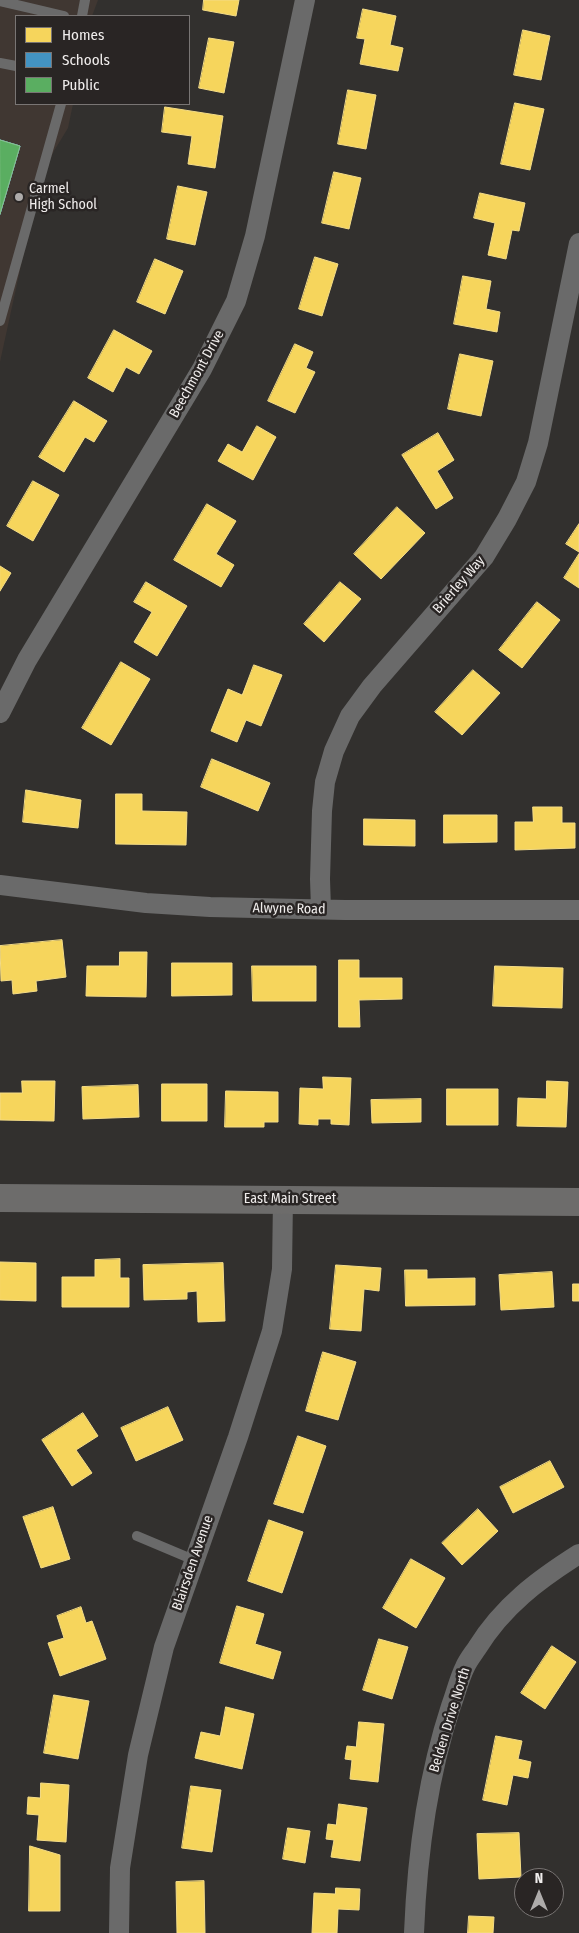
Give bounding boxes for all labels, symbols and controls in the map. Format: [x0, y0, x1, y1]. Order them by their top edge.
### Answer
legend [15, 15, 190, 105]
text: Homes [62, 26, 104, 44]
text: Schools [62, 51, 110, 69]
text: Public [62, 76, 99, 94]
place label: Carmel High School [29, 181, 97, 213]
marker: Carmel High School [13, 191, 25, 203]
street label: Beechmont Drive [166, 327, 228, 421]
street label: Brierley Way [429, 553, 489, 617]
street label: Alwyne Road [252, 900, 326, 918]
street label: East Main Street [244, 1191, 336, 1207]
street label: Blairsden Avenue [169, 1513, 217, 1613]
street label: Belden Drive North [426, 1665, 474, 1775]
north arrow [514, 1868, 564, 1918]
text: N [535, 1870, 543, 1887]

